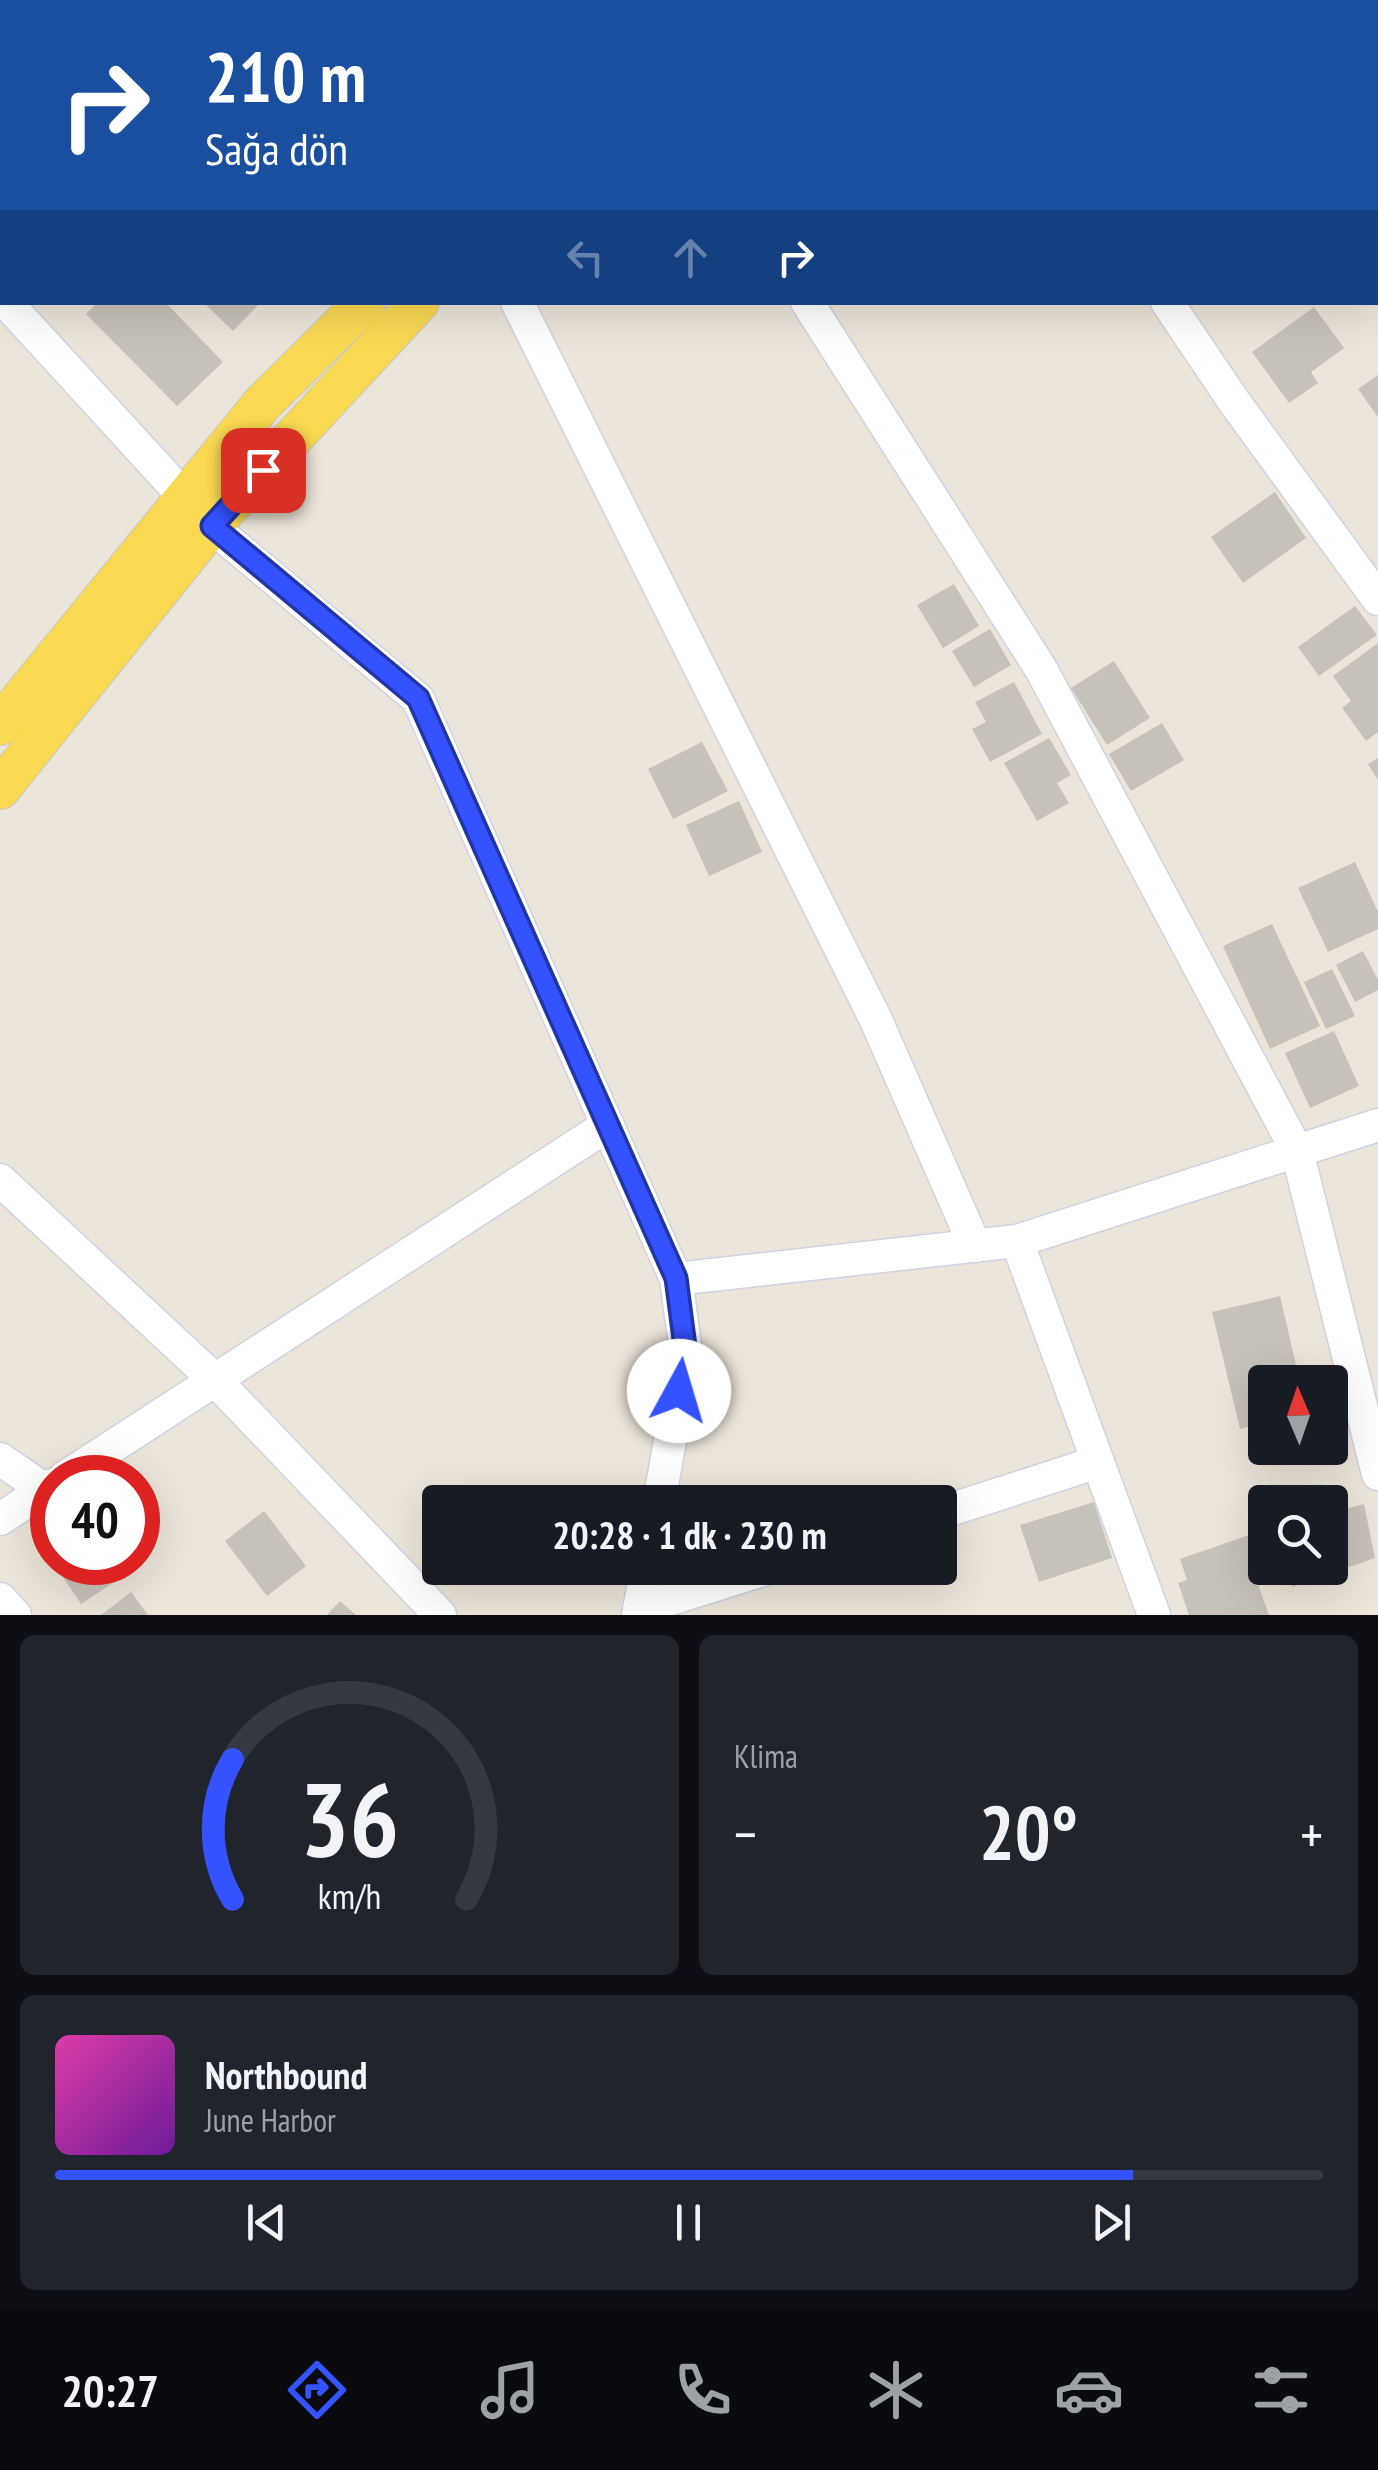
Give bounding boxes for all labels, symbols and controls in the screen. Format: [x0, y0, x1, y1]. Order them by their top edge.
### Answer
text: 210 m [205, 31, 366, 121]
icon: right [40, 40, 170, 170]
text: Sağa dön [205, 119, 348, 177]
icon: left [558, 230, 613, 285]
icon: ahead [663, 230, 718, 285]
icon: right [768, 230, 823, 285]
pin [221, 428, 306, 513]
icon: arrive [236, 443, 291, 498]
position arrow [627, 1339, 731, 1443]
north arrow [1248, 1365, 1348, 1465]
map controls [1248, 1365, 1348, 1585]
speed limit sign: 40 [30, 1455, 160, 1585]
button: search [1248, 1485, 1348, 1585]
text: 20:28 · 1 dk · 230 m [552, 1510, 827, 1559]
text: Klima [734, 1735, 798, 1777]
text: 36 [300, 1751, 399, 1886]
text: 20° [979, 1784, 1078, 1881]
text: − [734, 1798, 757, 1869]
text: + [1300, 1798, 1323, 1869]
text: km/h [318, 1873, 381, 1919]
text: Northbound [205, 2050, 367, 2099]
text: June Harbor [205, 2099, 336, 2141]
icon: previous [239, 2195, 294, 2250]
icon: pause [661, 2195, 716, 2250]
icon: next [1084, 2195, 1139, 2250]
icon: directions [282, 2355, 352, 2425]
icon: music [475, 2355, 545, 2425]
icon: phone [668, 2355, 738, 2425]
icon: climate [861, 2355, 931, 2425]
icon: car [1054, 2355, 1124, 2425]
icon: filters [1246, 2355, 1316, 2425]
text: 20:27 [61, 2361, 159, 2419]

